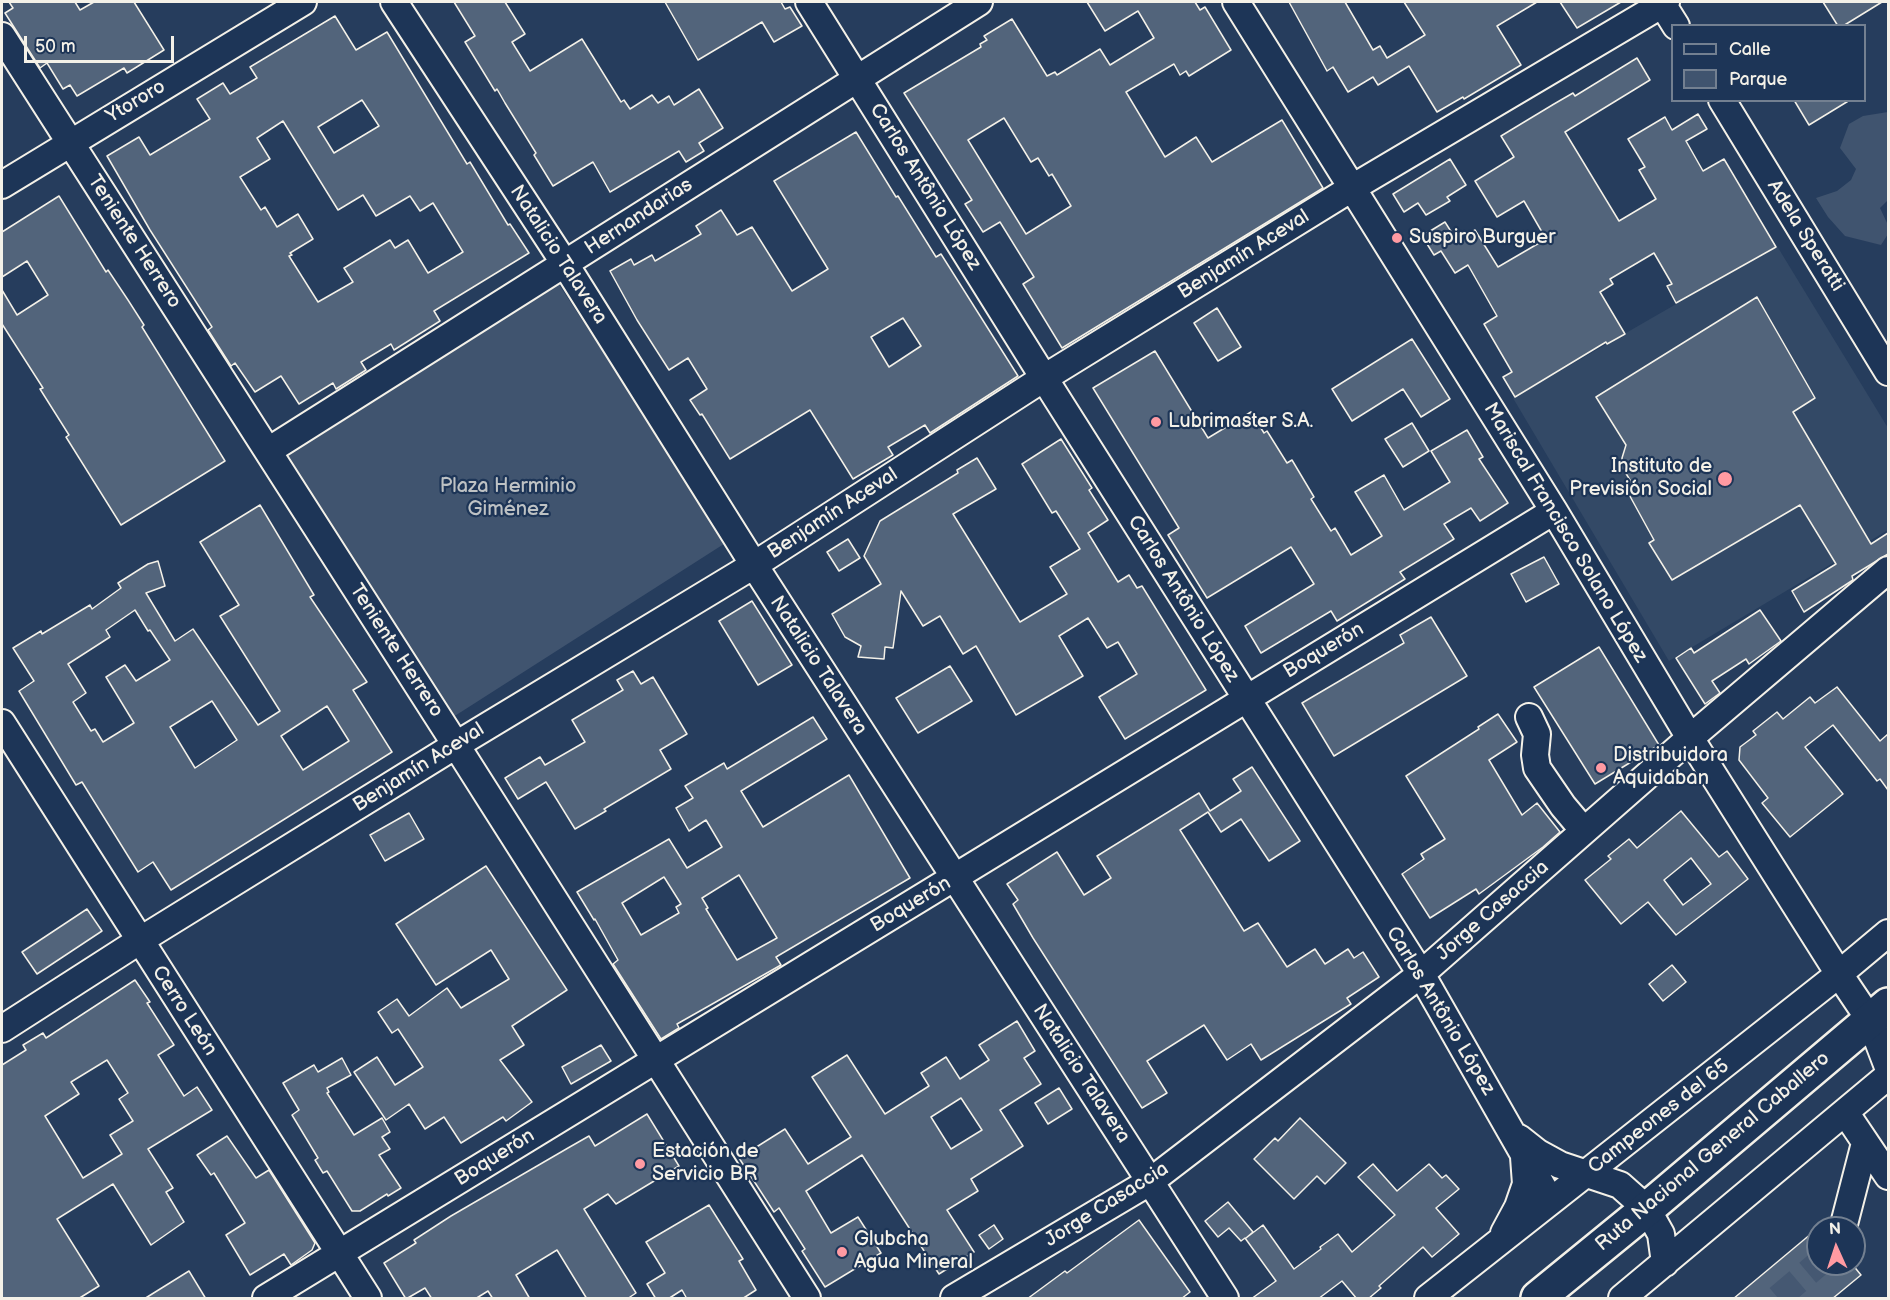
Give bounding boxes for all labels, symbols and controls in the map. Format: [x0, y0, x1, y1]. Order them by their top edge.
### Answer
scale bar [27, 24, 177, 62]
legend [1671, 24, 1866, 102]
text: 50 m [35, 36, 76, 57]
text: Calle [1729, 39, 1771, 60]
text: Parque [1729, 69, 1787, 90]
street label: Ytororo [102, 75, 170, 129]
street label: Carlos Antônio López [864, 99, 986, 275]
street label: Teniente Herrero [82, 171, 186, 313]
street label: Hernandarias [581, 173, 697, 261]
street label: Adela Speratti [1761, 176, 1849, 296]
street label: Natalicio Talavera [504, 181, 612, 329]
street label: Benjamín Aceval [1174, 205, 1314, 305]
place label: Suspiro Burguer [1409, 226, 1555, 250]
marker: Suspiro Burguer [1390, 231, 1404, 245]
street label: Mariscal Francisco Solano López [1478, 399, 1652, 667]
place label: Lubrimaster S.A. [1168, 410, 1313, 434]
marker: Lubrimaster S.A. [1149, 415, 1163, 429]
place label: Instituto de Previsión Social [1569, 455, 1712, 502]
street label: Benjamín Aceval [763, 463, 903, 565]
marker: Instituto de Previsión Social [1716, 470, 1734, 488]
park label: Plaza Herminio Giménez [440, 475, 576, 522]
street label: Carlos Antônio López [1122, 511, 1244, 687]
street label: Teniente Herrero [344, 580, 448, 722]
street label: Natalicio Talavera [764, 592, 872, 740]
street label: Boquerón [1280, 618, 1368, 684]
street label: Benjamín Aceval [349, 718, 489, 818]
place label: Distribuidora Aquidaban [1613, 744, 1728, 791]
marker: Distribuidora Aquidaban [1594, 761, 1608, 775]
street label: Jorge Casaccia [1432, 856, 1554, 966]
street label: Boquerón [867, 872, 955, 938]
street label: Carlos Antônio López [1380, 922, 1500, 1100]
street label: Cerro León [146, 962, 222, 1060]
street label: Natalicio Talavera [1027, 1000, 1135, 1148]
street label: Ruta Nacional General Caballero [1591, 1047, 1835, 1257]
street label: Campeones del 65 [1584, 1055, 1734, 1179]
street label: Boquerón [451, 1124, 539, 1192]
place label: Estación de Servicio BR [652, 1140, 759, 1187]
marker: Estación de Servicio BR [633, 1157, 647, 1171]
street label: Jorge Casaccia [1041, 1157, 1173, 1253]
north arrow [1806, 1216, 1866, 1276]
place label: Glubcha Agua Mineral [854, 1228, 973, 1275]
marker: Glubcha Agua Mineral [835, 1245, 849, 1259]

